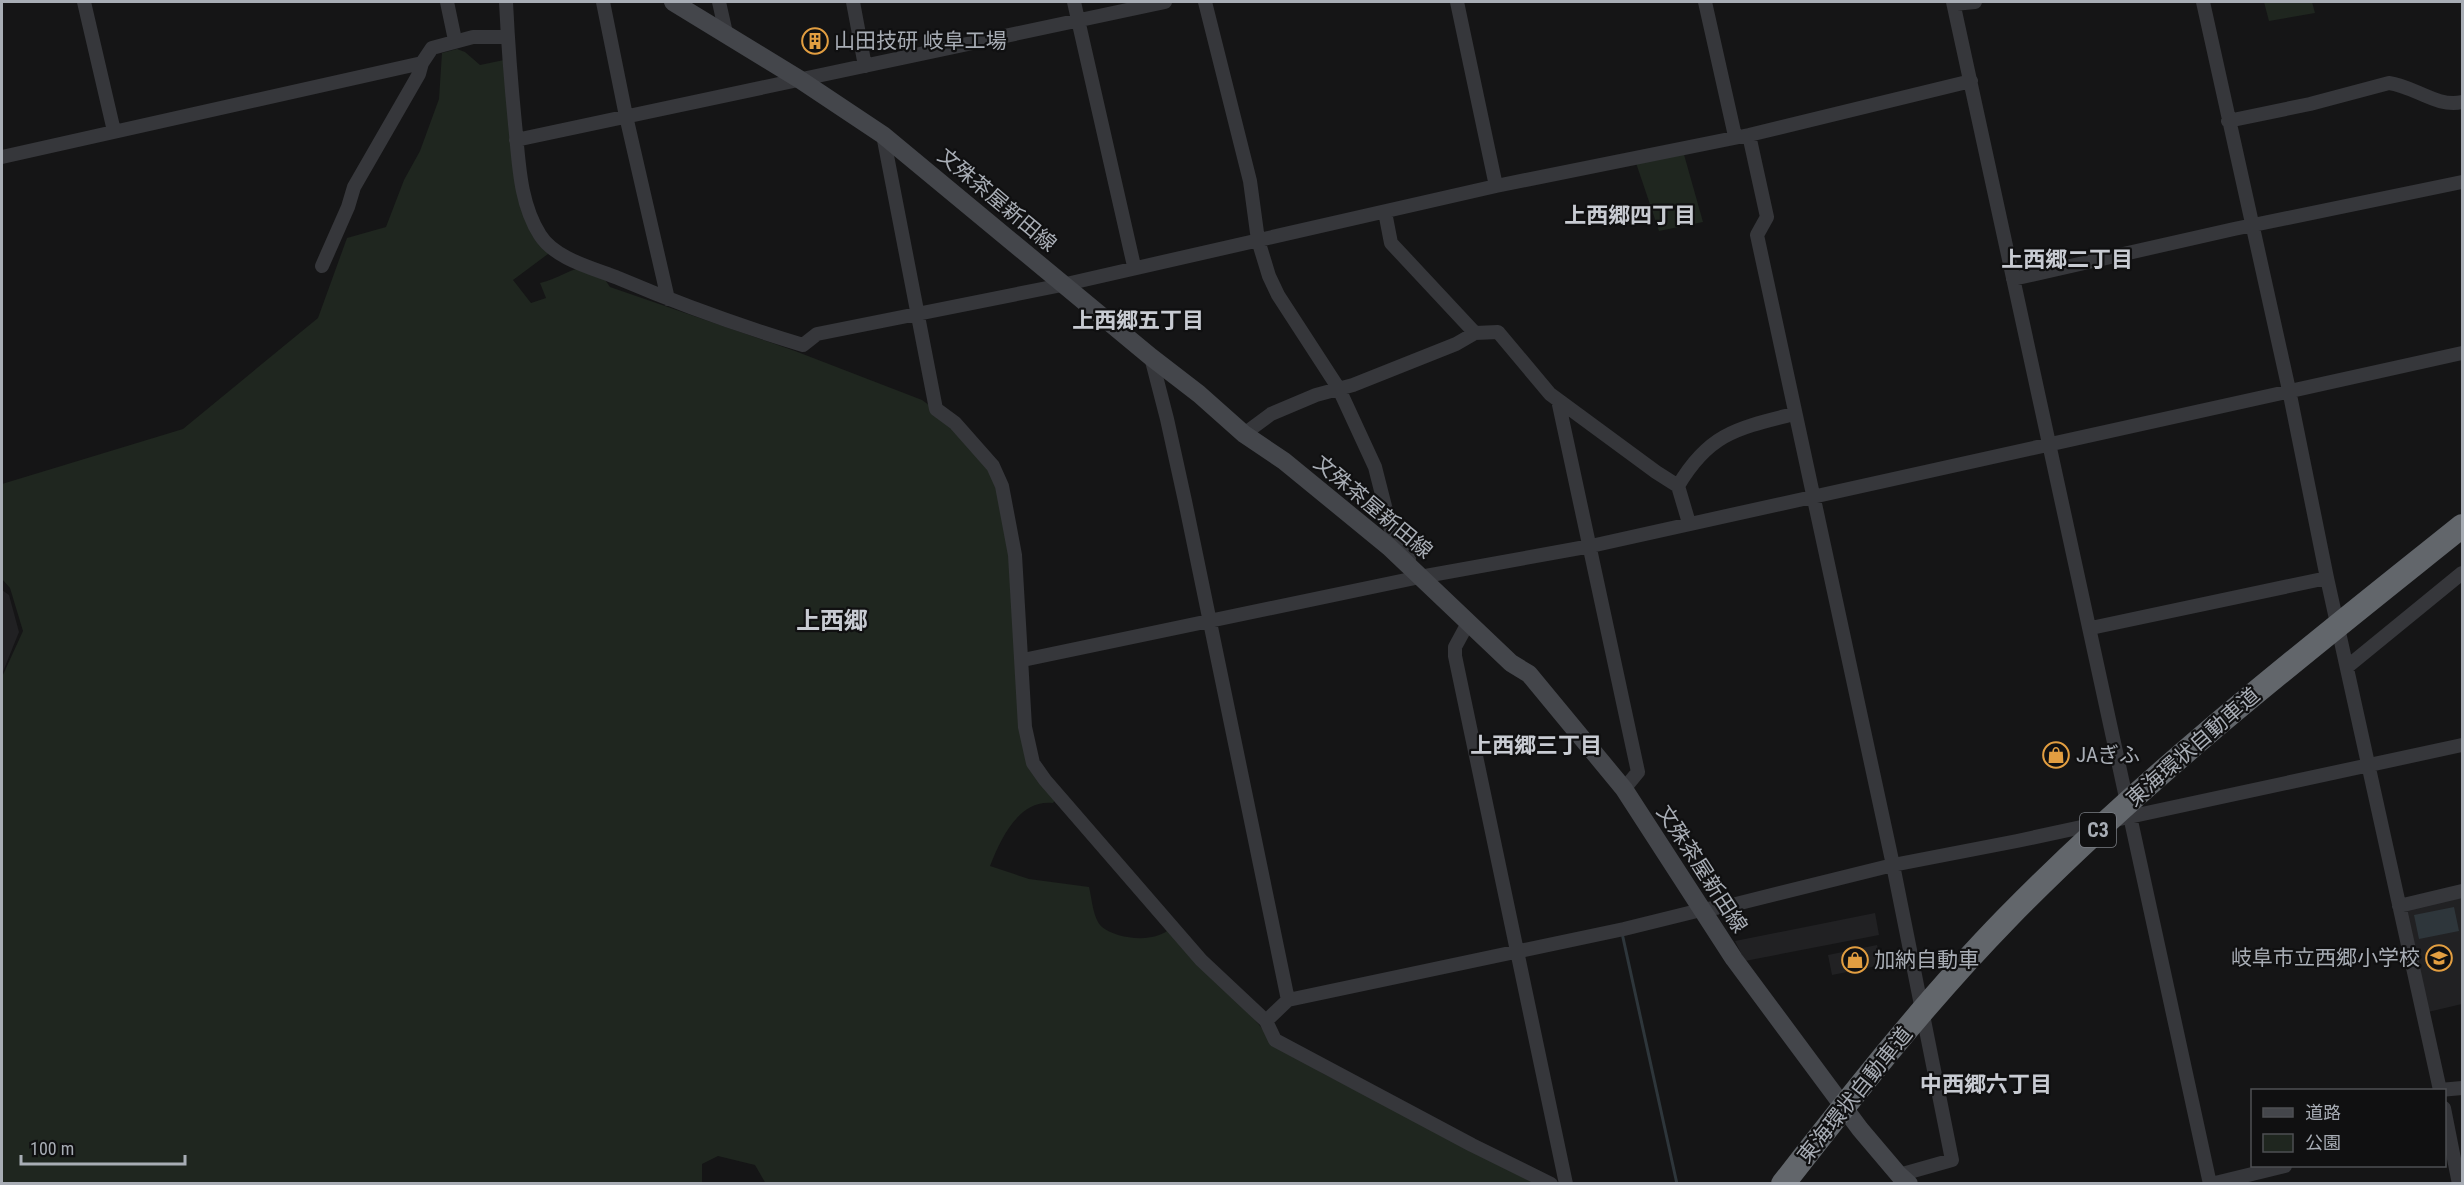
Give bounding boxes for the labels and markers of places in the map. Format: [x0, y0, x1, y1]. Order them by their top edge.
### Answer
building icon: 山田技研 岐阜工場 [800, 26, 830, 56]
place label: 山田技研 岐阜工場 [834, 29, 1007, 53]
shop icon: JAぎふ [2041, 740, 2071, 770]
place label: JAぎふ [2076, 743, 2140, 767]
school or university icon: 岐阜市立西郷小学校 [2424, 943, 2454, 973]
shop icon: 加納自動車 [1840, 945, 1870, 975]
place label: 岐阜市立西郷小学校 [2231, 946, 2420, 970]
place label: 加納自動車 [1874, 948, 1979, 972]

